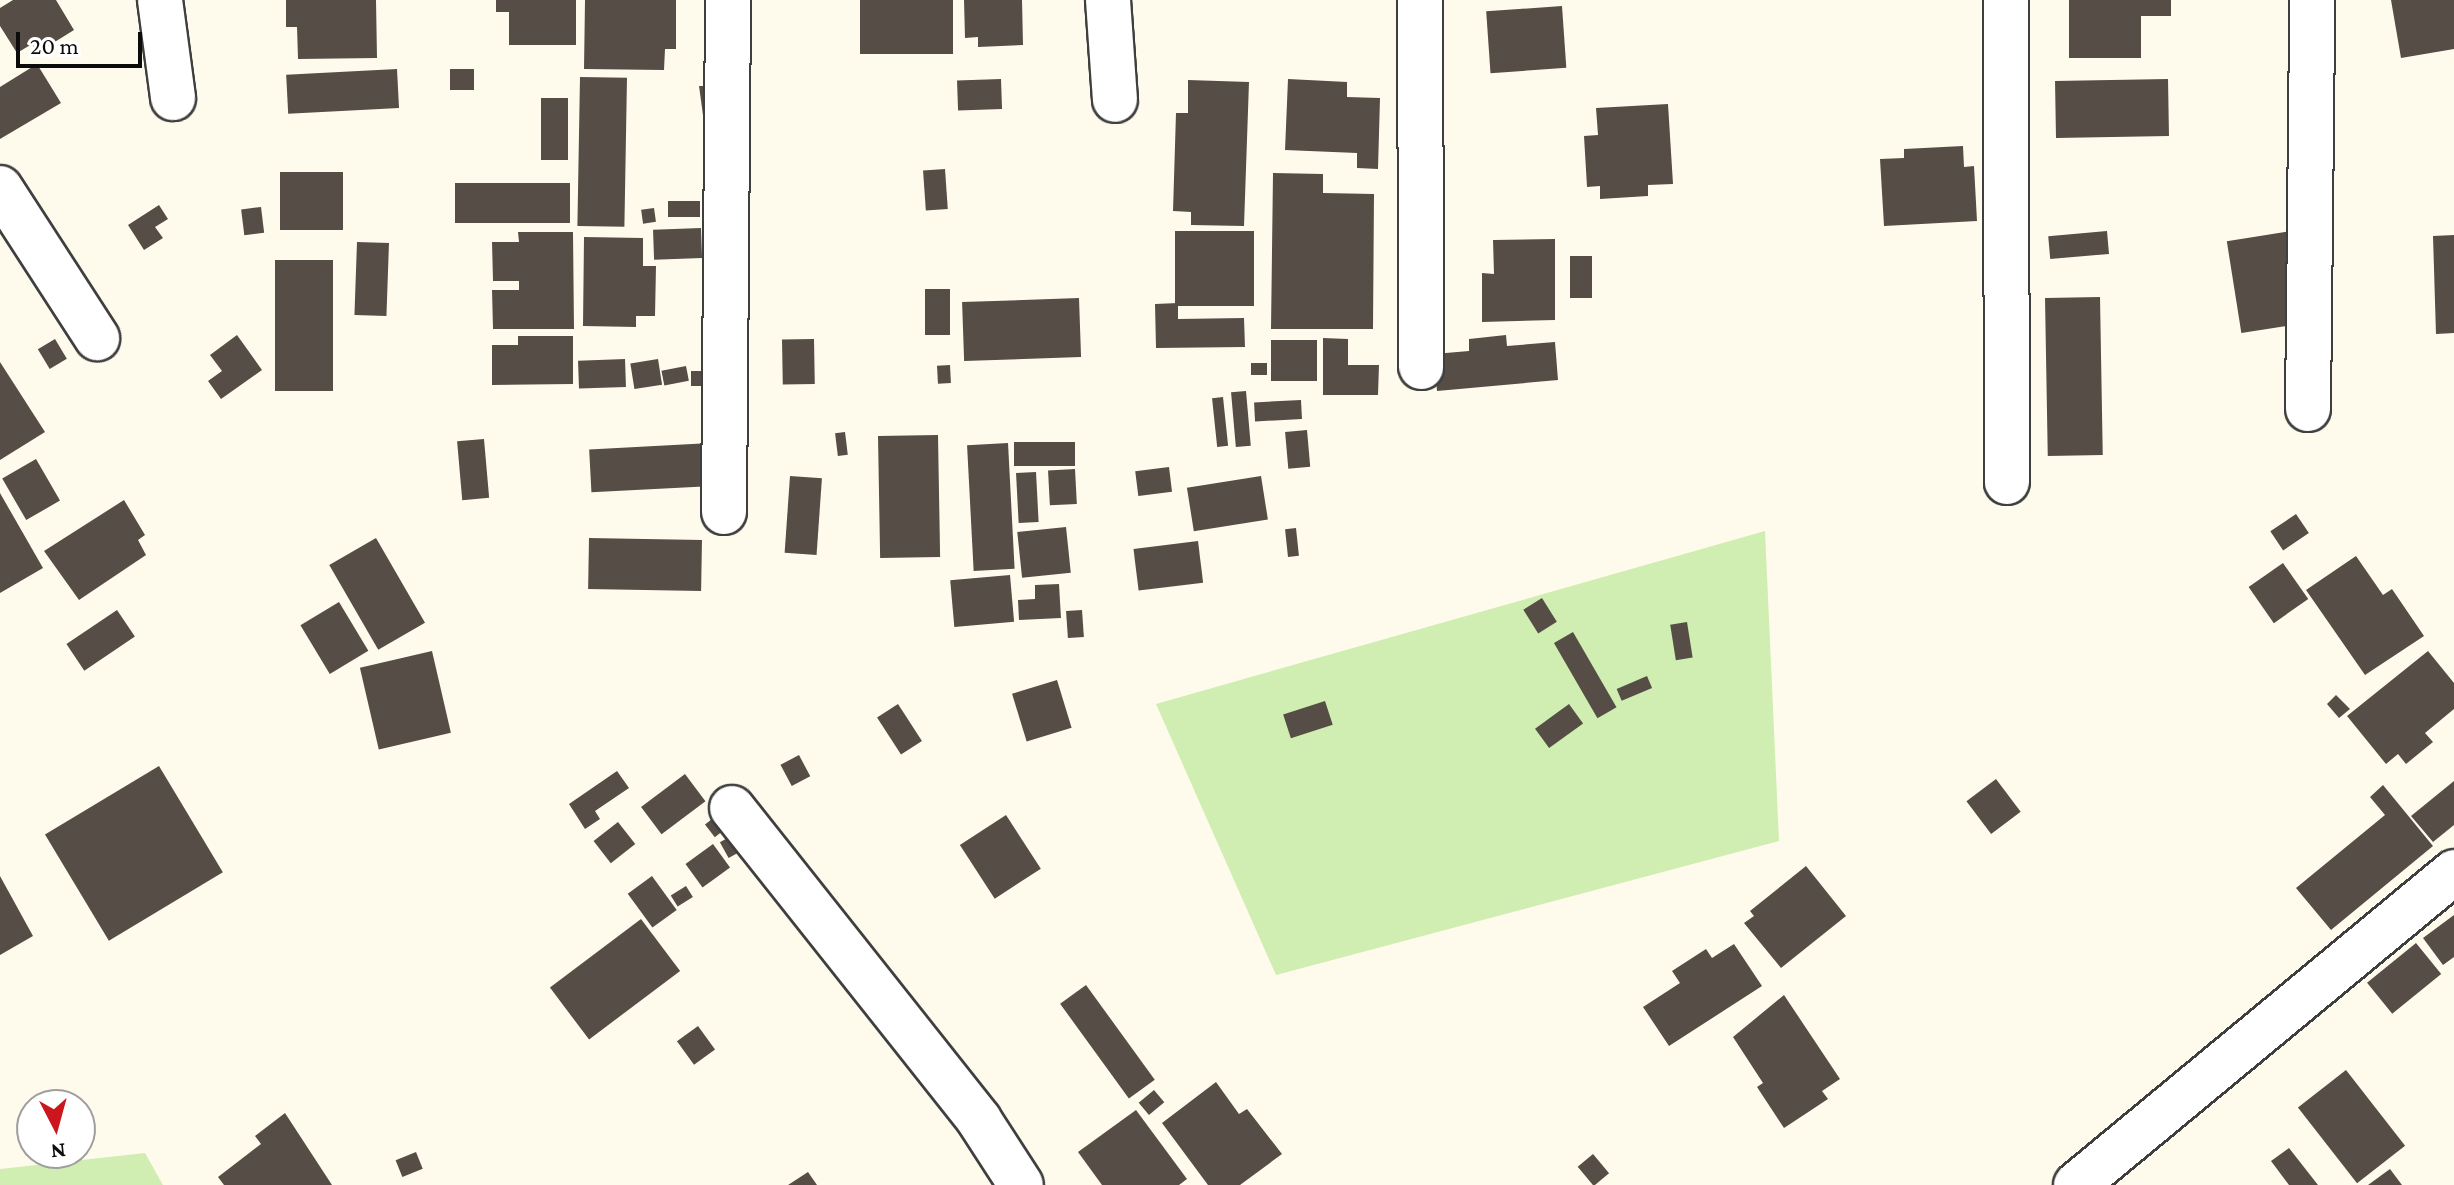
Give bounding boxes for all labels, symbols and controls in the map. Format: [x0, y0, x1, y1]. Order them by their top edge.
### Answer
scale bar [20, 16, 146, 66]
text: 20 m [30, 32, 79, 59]
north arrow [16, 1089, 96, 1169]
text: N [50, 1138, 67, 1165]

